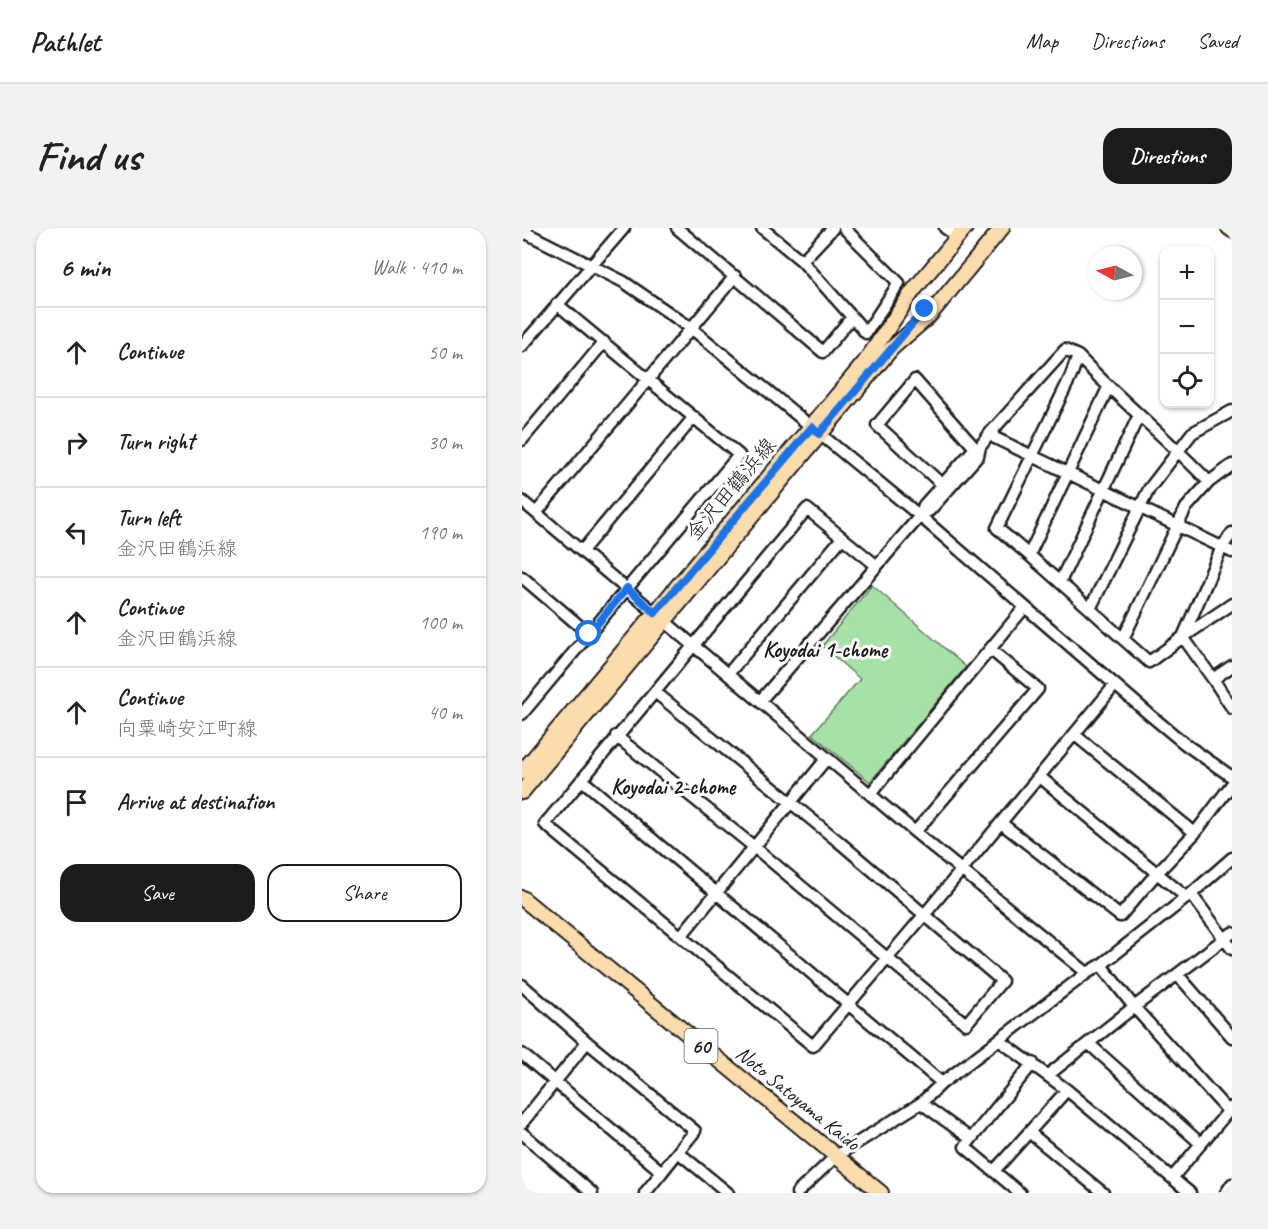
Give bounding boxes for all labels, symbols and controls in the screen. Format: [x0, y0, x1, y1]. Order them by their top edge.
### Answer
text: Pathlet [30, 24, 100, 59]
text: Map [1026, 28, 1058, 54]
text: Directions [1091, 28, 1164, 54]
text: Saved [1197, 28, 1238, 54]
button: Directions [1103, 128, 1232, 184]
text: Find us [36, 130, 141, 183]
north arrow [1088, 246, 1142, 300]
map controls [1160, 246, 1214, 408]
button: + [1160, 246, 1214, 300]
text: 6 min [60, 251, 110, 284]
text: Walk · 410 m [372, 255, 462, 280]
route end [911, 295, 937, 321]
button: − [1160, 300, 1214, 354]
icon: ahead [60, 336, 93, 369]
text: Continue [117, 338, 183, 366]
text: 50 m [428, 340, 462, 365]
button: locate [1160, 354, 1214, 408]
icon: right [60, 426, 93, 459]
text: Turn right [117, 428, 194, 456]
text: 30 m [428, 430, 462, 455]
street label: 金沢田鶴浜線 [681, 432, 781, 546]
text: Turn left [117, 504, 181, 532]
icon: left [60, 516, 93, 549]
text: 190 m [419, 520, 462, 545]
text: 金沢田鶴浜線 [117, 536, 237, 561]
text: Continue [117, 594, 183, 622]
icon: ahead [60, 606, 93, 639]
text: 100 m [419, 610, 462, 635]
route start [575, 620, 601, 646]
text: 金沢田鶴浜線 [117, 626, 237, 651]
district label: Koyodai 1-chome [763, 636, 889, 664]
text: Continue [117, 684, 183, 712]
icon: ahead [60, 696, 93, 729]
text: 40 m [428, 700, 462, 725]
text: 向粟崎安江町線 [117, 716, 257, 741]
district label: Koyodai 2-chome [611, 773, 737, 801]
icon: arrive [60, 786, 93, 819]
text: Arrive at destination [117, 788, 274, 816]
button: Save [60, 864, 255, 922]
button: Share [267, 864, 462, 922]
road number: 60 [684, 1029, 717, 1063]
street label: Noto Satoyama Kaido [731, 1040, 866, 1157]

